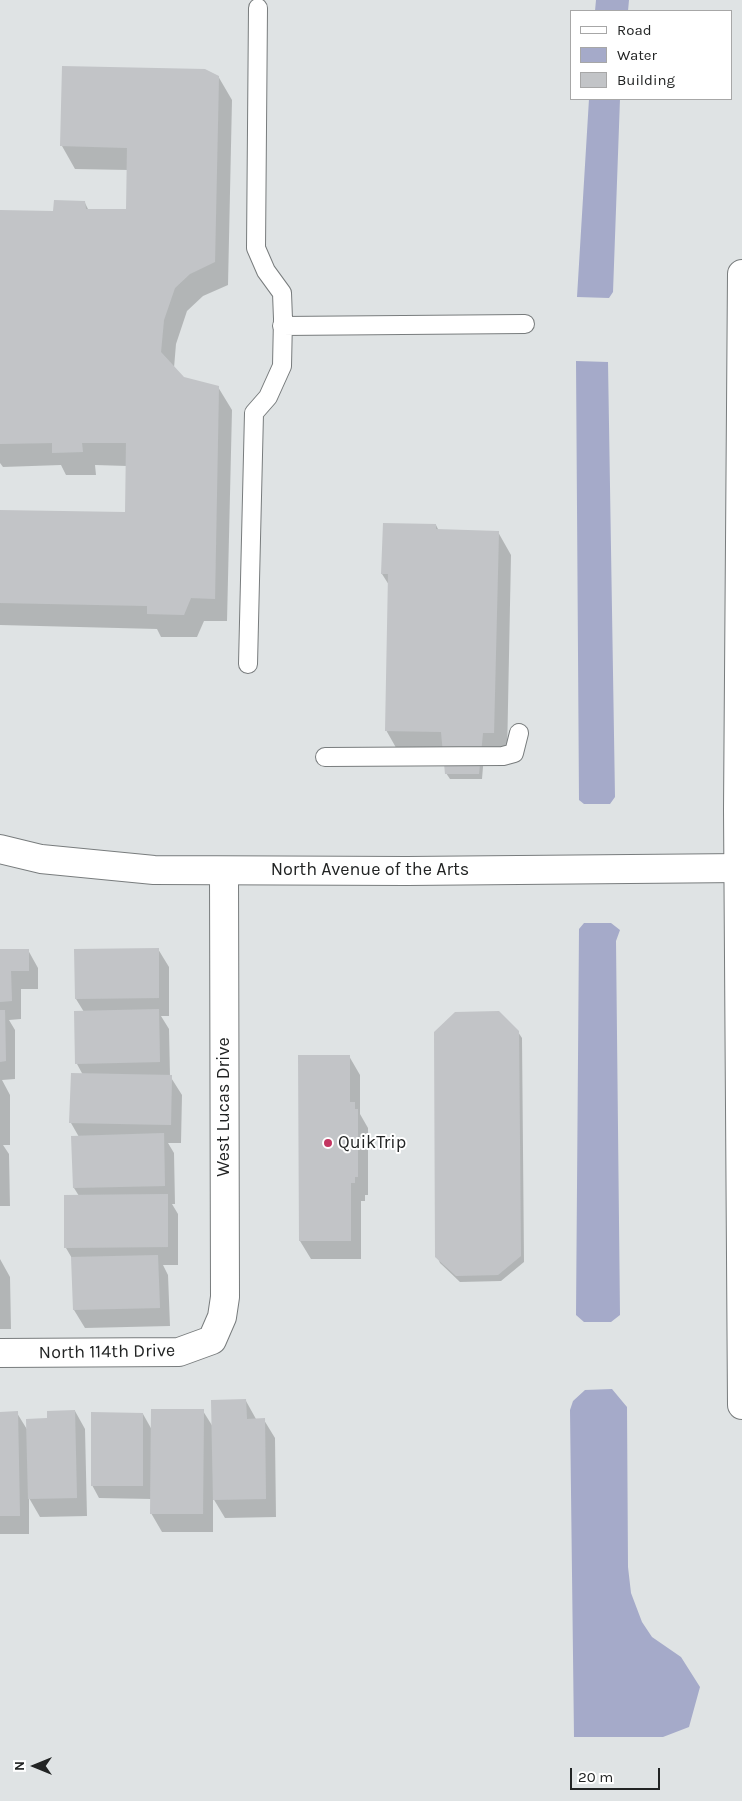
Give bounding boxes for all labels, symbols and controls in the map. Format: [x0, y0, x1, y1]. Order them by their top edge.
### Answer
legend [570, 10, 732, 100]
text: Road [617, 21, 652, 39]
text: Water [617, 46, 657, 64]
text: Building [617, 71, 675, 89]
street label: North Avenue of the Arts [271, 859, 469, 881]
street label: West Lucas Drive [213, 1037, 235, 1177]
place label: QuikTrip [338, 1132, 406, 1154]
marker: QuikTrip [322, 1137, 334, 1149]
street label: North 114th Drive [39, 1340, 175, 1364]
north arrow [10, 1741, 60, 1791]
scale bar [572, 1758, 662, 1790]
text: N [11, 1761, 28, 1771]
text: 20 m [578, 1768, 613, 1786]

